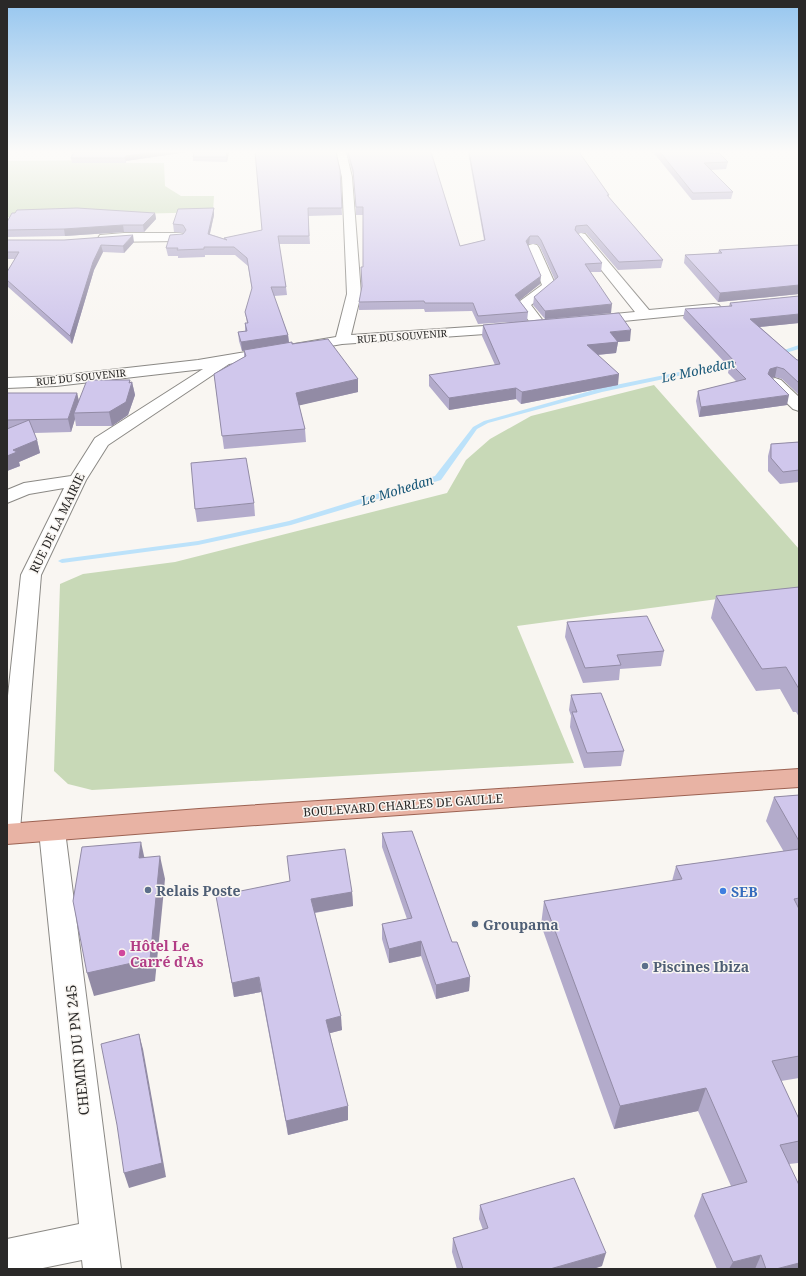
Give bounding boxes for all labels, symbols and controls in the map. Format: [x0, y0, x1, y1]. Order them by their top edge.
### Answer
street label: RUE DU SOUVENIR [356, 326, 448, 346]
water label: Le Mohedan [659, 353, 737, 387]
street label: RUE DU SOUVENIR [35, 365, 127, 389]
street label: RUE DE LA MAIRIE [25, 470, 89, 576]
water label: Le Mohedan [358, 470, 435, 510]
street label: BOULEVARD CHARLES DE GAULLE [302, 790, 504, 820]
place label: Relais Poste [156, 881, 241, 900]
place label: SEB [731, 882, 758, 901]
marker: Relais Poste [143, 885, 153, 895]
marker: SEB [718, 886, 728, 896]
place label: Groupama [483, 915, 559, 934]
marker: Groupama [470, 919, 480, 929]
place label: Hôtel Le Carré d'As [130, 936, 204, 971]
marker: Hôtel Le Carré d'As [117, 948, 127, 958]
place label: Piscines Ibiza [653, 957, 749, 976]
marker: Piscines Ibiza [640, 961, 650, 971]
street label: CHEMIN DU PN 245 [61, 984, 93, 1116]

